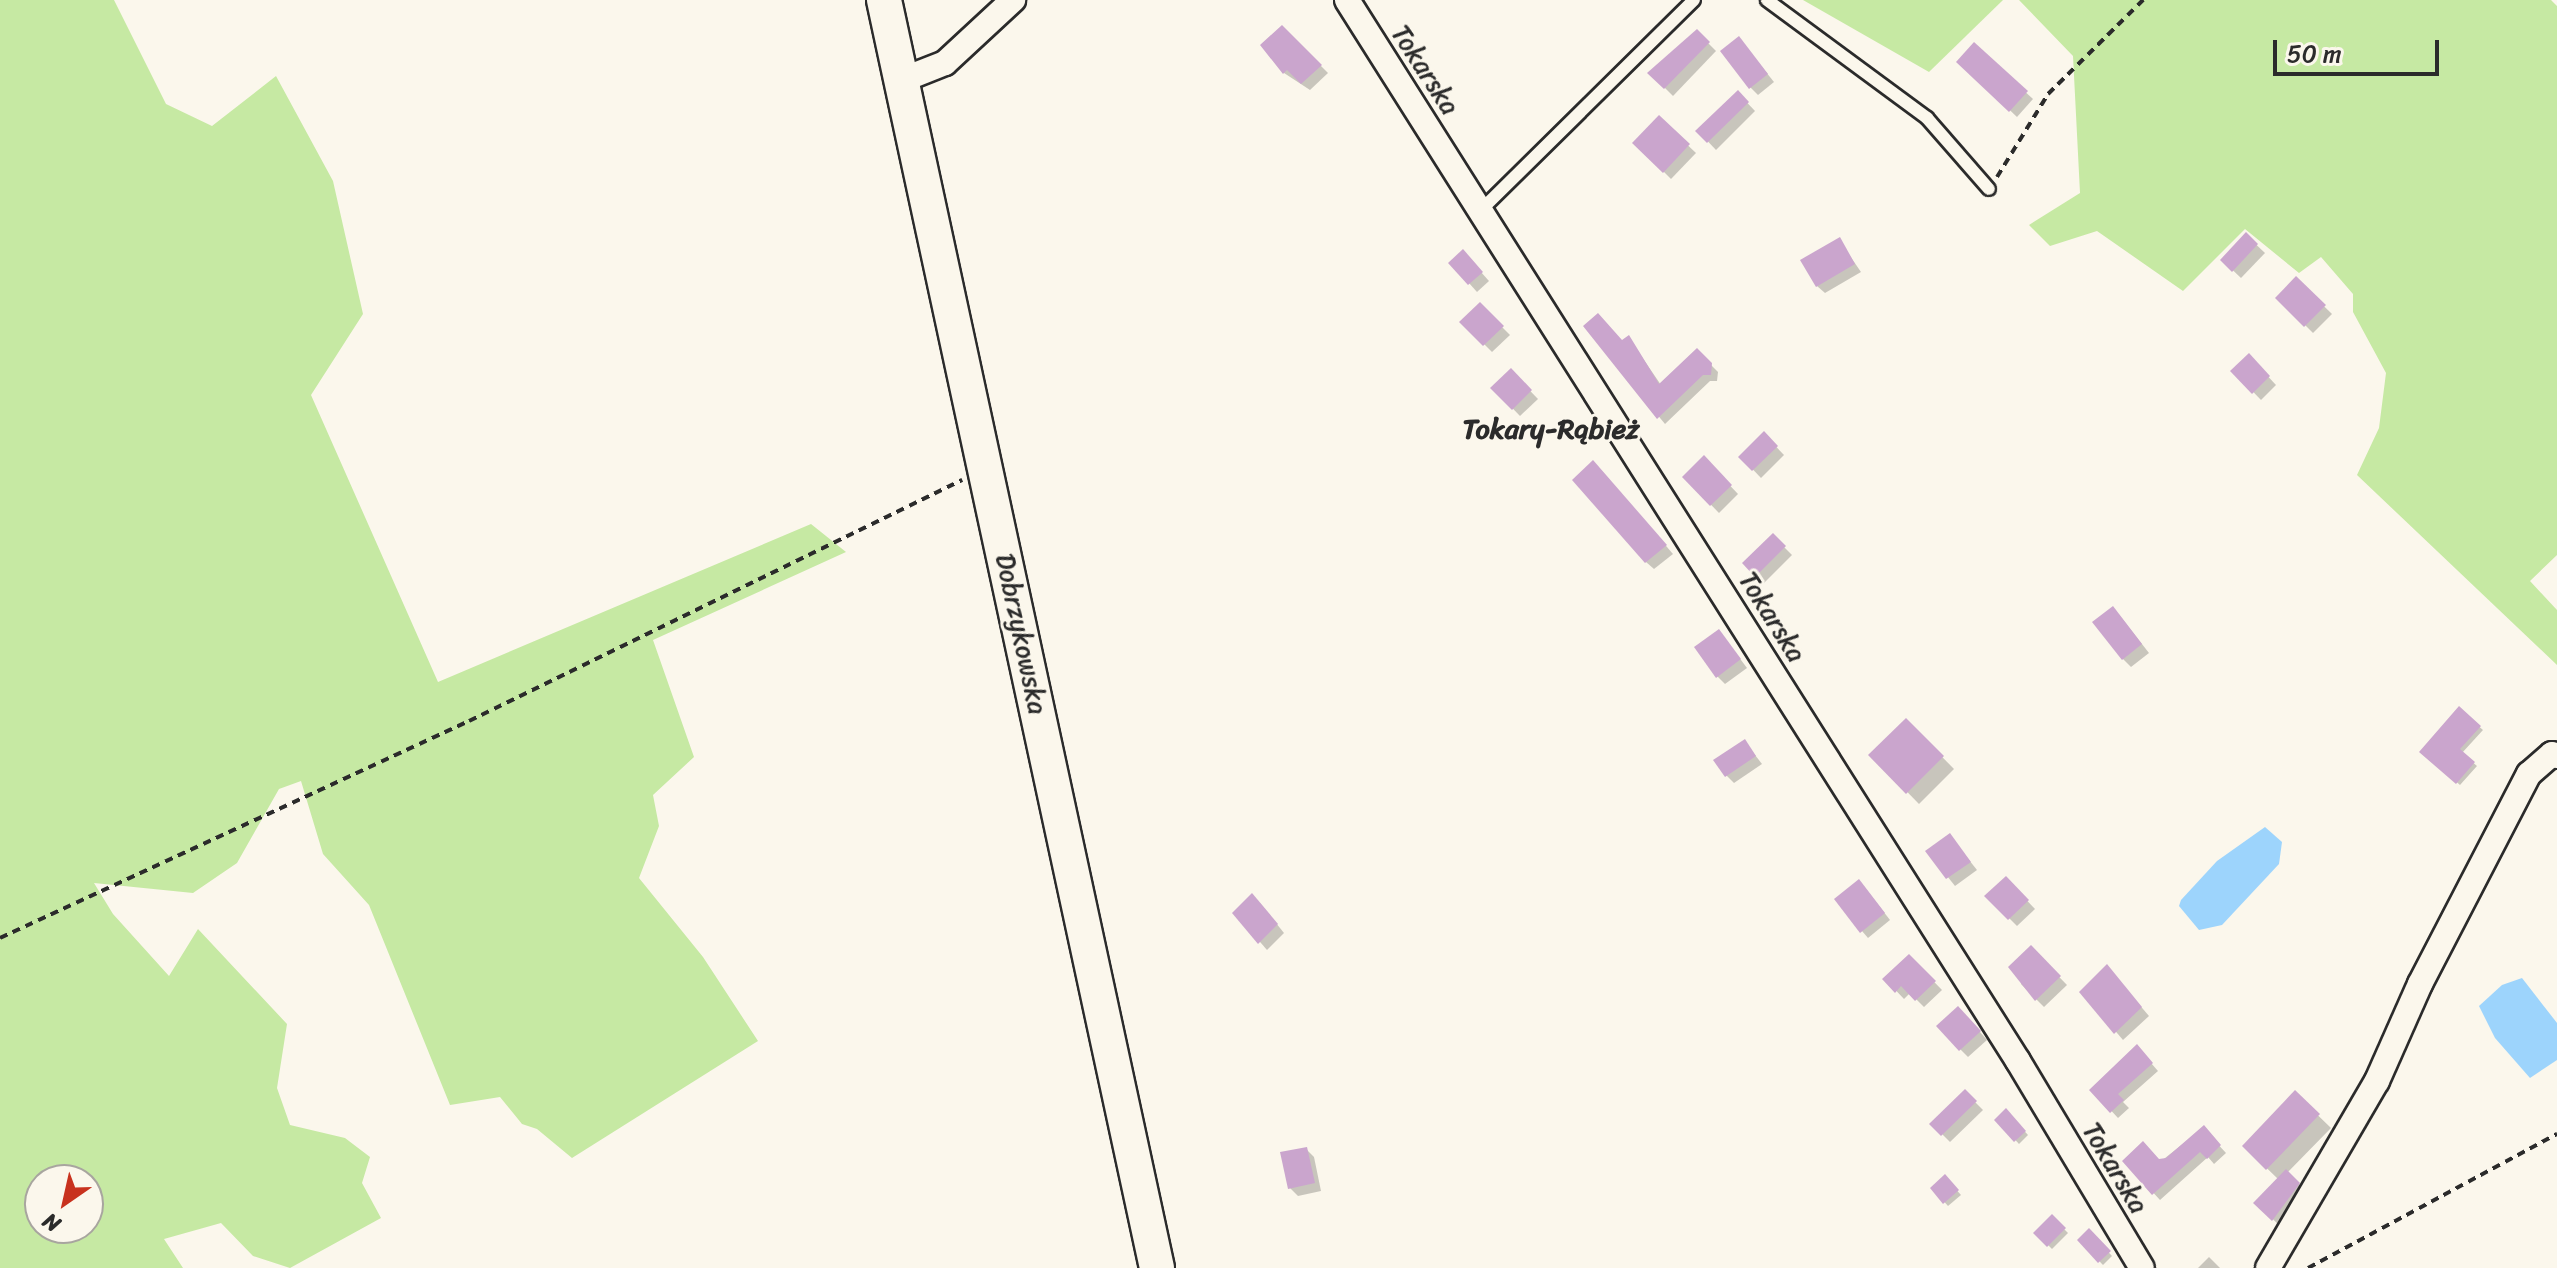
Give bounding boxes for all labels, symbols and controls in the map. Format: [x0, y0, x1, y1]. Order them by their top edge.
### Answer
street label: Tokarska [1385, 19, 1465, 121]
scale bar [2277, 24, 2443, 74]
text: 50 m [2287, 33, 2342, 75]
district label: Tokary-Rąbież [1463, 412, 1639, 446]
street label: Dobrzykowska [989, 551, 1053, 717]
street label: Tokarska [1732, 566, 1812, 668]
street label: Tokarska [2076, 1117, 2154, 1219]
north arrow [24, 1164, 104, 1244]
text: N [34, 1202, 69, 1243]

